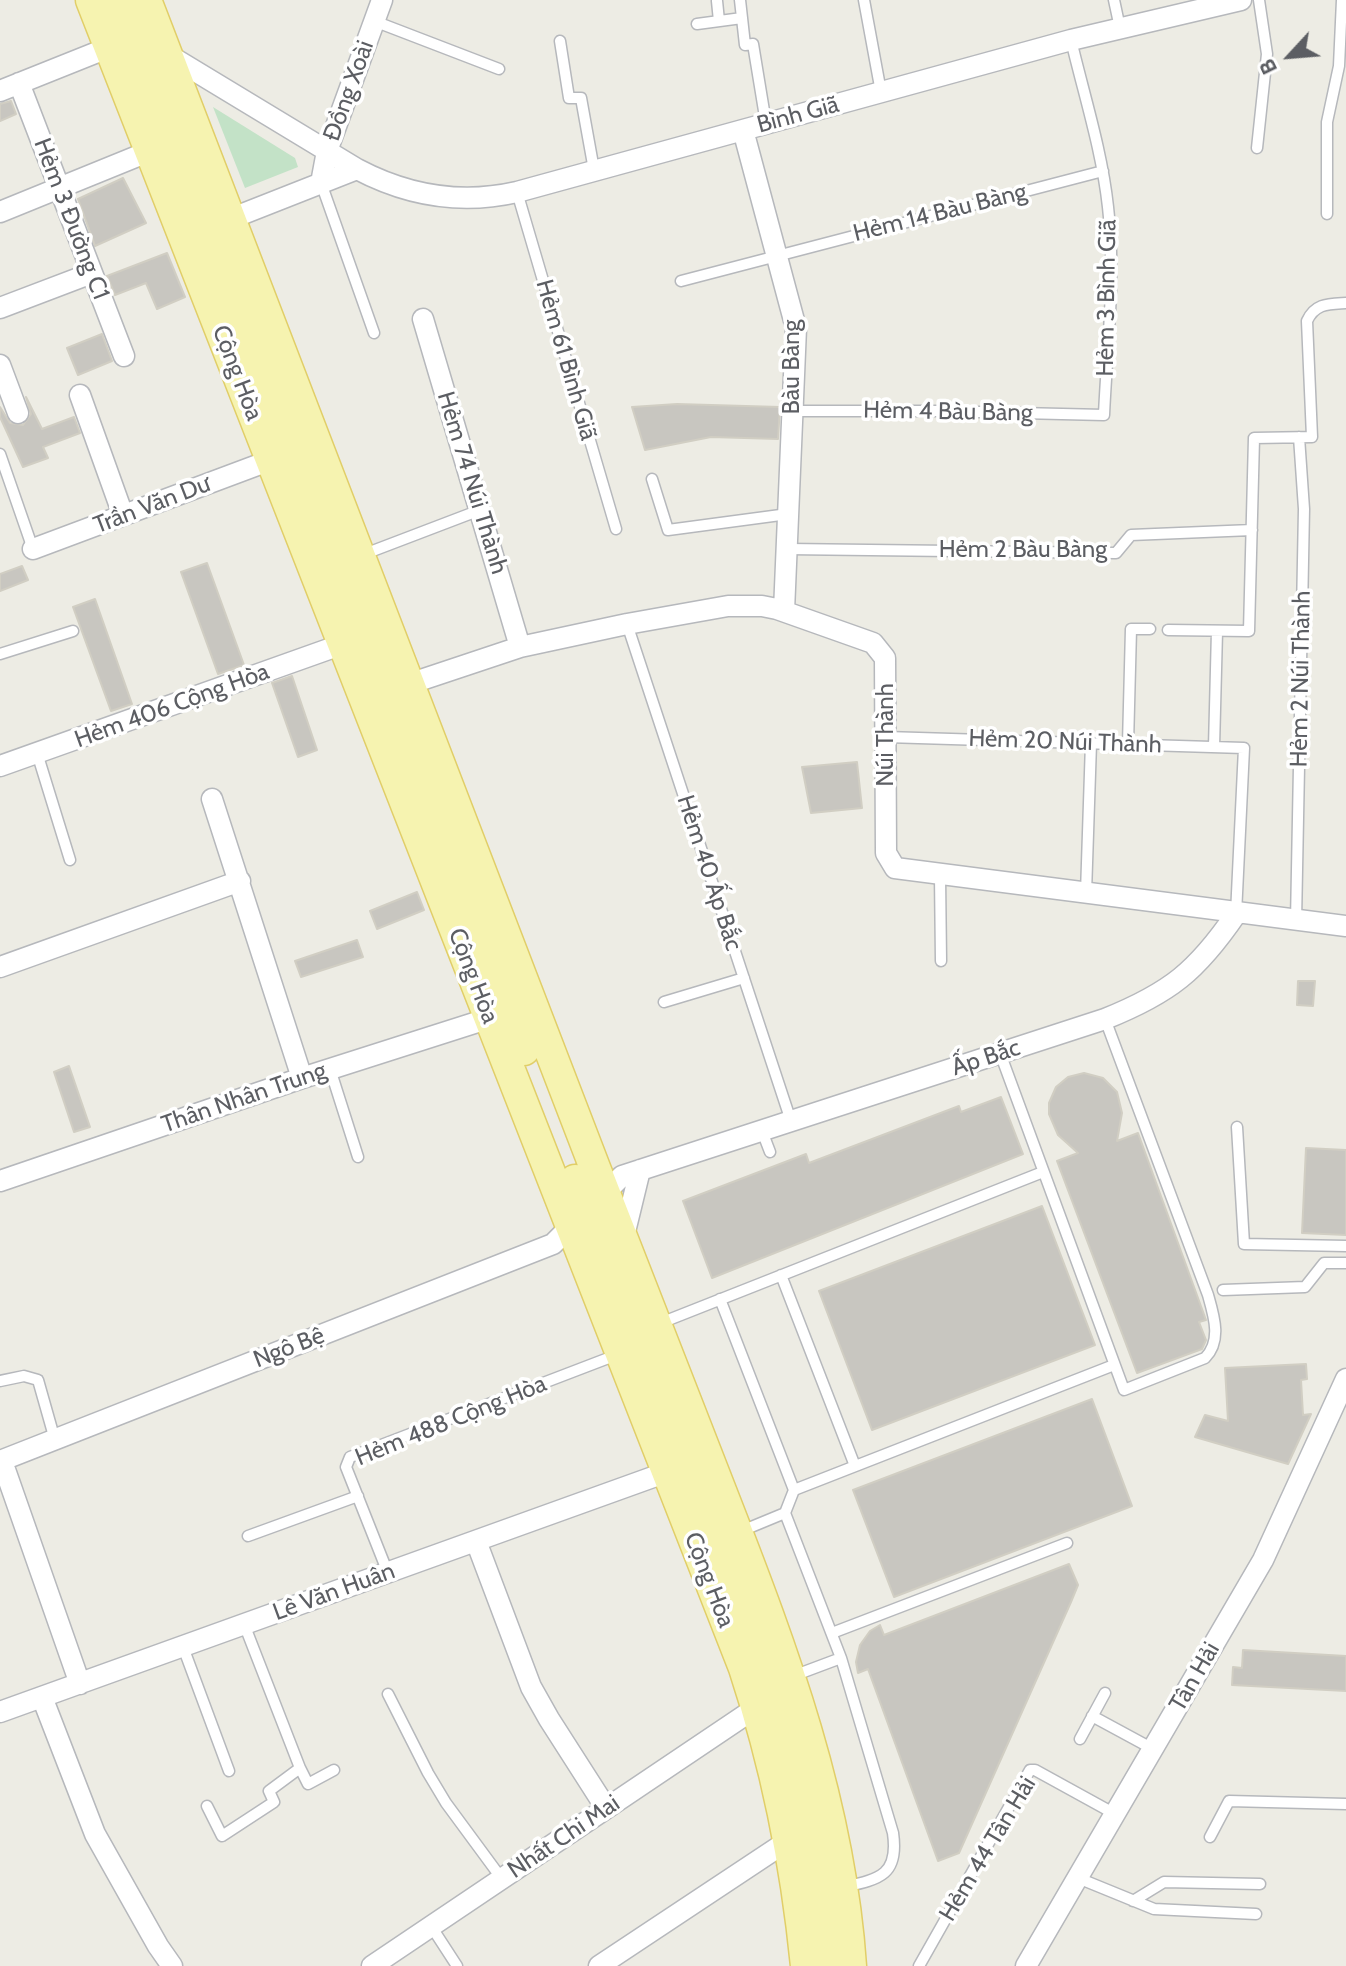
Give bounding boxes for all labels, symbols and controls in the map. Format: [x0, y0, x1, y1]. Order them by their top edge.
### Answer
north arrow [1250, 16, 1330, 96]
street label: Đồng Xoài [318, 37, 380, 145]
text: B [1253, 55, 1283, 79]
street label: Bình Giã [754, 90, 842, 140]
street label: Hẻm 3 Đường C1 [27, 134, 115, 304]
street label: Hẻm 14 Bàu Bàng [850, 178, 1030, 248]
street label: Hẻm 3 Bình Giã [1091, 219, 1123, 377]
street label: Hẻm 61 Bình Giã [529, 276, 603, 444]
street label: Bàu Bàng [778, 319, 806, 415]
street label: Cộng Hòa [206, 321, 268, 425]
street label: Hẻm 74 Núi Thành [431, 388, 513, 578]
street label: Hẻm 4 Bàu Bàng [863, 396, 1033, 428]
street label: Trần Văn Dư [90, 470, 214, 540]
street label: Hẻm 2 Bàu Bàng [939, 536, 1107, 564]
street label: Hẻm 2 Núi Thành [1285, 590, 1317, 768]
street label: Hẻm 406 Cộng Hòa [71, 657, 273, 755]
street label: Núi Thành [872, 683, 900, 787]
street label: Hẻm 20 Núi Thành [968, 724, 1162, 760]
street label: Hẻm 40 Ấp Bắc [670, 792, 748, 954]
street label: Cộng Hòa [442, 924, 504, 1028]
street label: Ấp Bắc [948, 1033, 1024, 1083]
street label: Thân Nhân Trung [158, 1056, 330, 1140]
street label: Ngô Bệ [249, 1321, 329, 1375]
street label: Hẻm 488 Cộng Hòa [351, 1370, 551, 1472]
street label: Cộng Hòa [678, 1528, 740, 1632]
street label: Lê Văn Huân [269, 1557, 399, 1627]
street label: Tân Hải [1164, 1637, 1226, 1717]
street label: Hẻm 44 Tân Hải [934, 1772, 1042, 1926]
street label: Nhất Chi Mai [503, 1789, 625, 1885]

